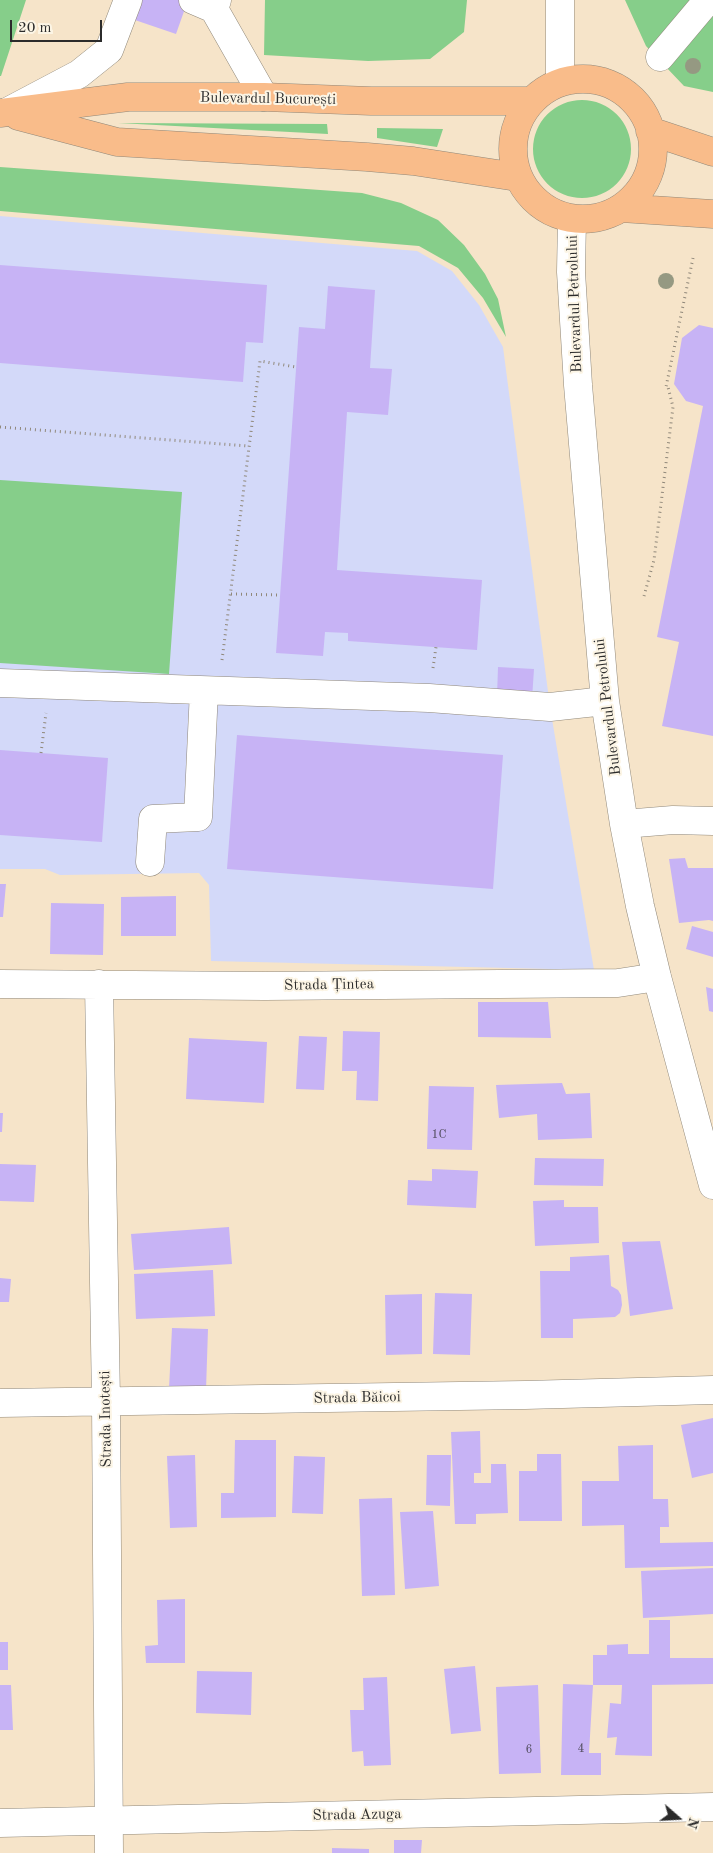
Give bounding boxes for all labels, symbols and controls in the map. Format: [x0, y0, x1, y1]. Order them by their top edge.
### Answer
scale bar [12, 10, 105, 42]
text: 20 m [18, 21, 52, 36]
street label: Bulevardul București [200, 89, 336, 109]
street label: Bulevardul Petrolului [564, 235, 586, 373]
street label: Bulevardul Petrolului [591, 638, 625, 776]
street label: Strada Țintea [284, 975, 374, 995]
house number: 1C [432, 1128, 446, 1142]
street label: Strada Inotești [96, 1370, 116, 1468]
street label: Strada Băicoi [313, 1388, 401, 1408]
house number: 4 [578, 1742, 584, 1756]
house number: 6 [526, 1743, 532, 1757]
north arrow [653, 1793, 703, 1843]
street label: Strada Azuga [312, 1805, 402, 1825]
text: N [684, 1816, 701, 1830]

